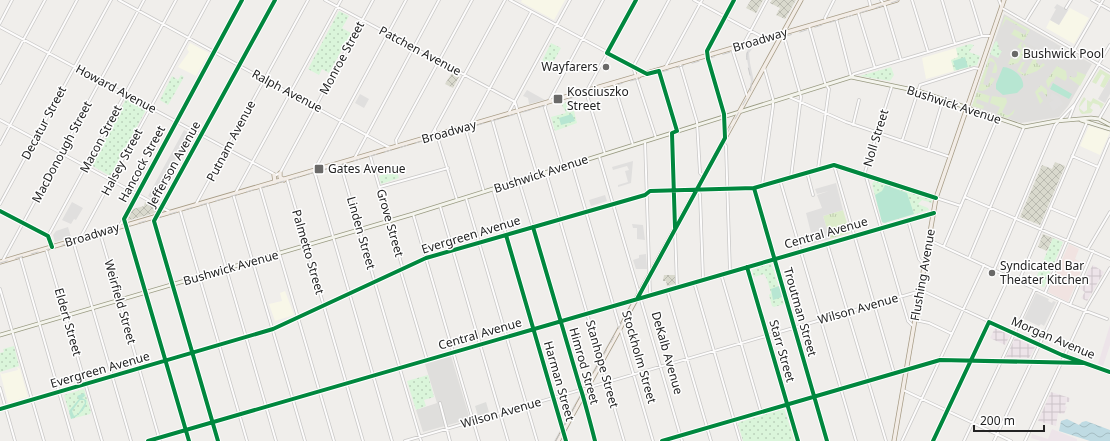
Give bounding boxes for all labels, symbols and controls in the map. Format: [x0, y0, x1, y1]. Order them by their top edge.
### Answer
street label: Monroe Street [315, 17, 368, 97]
street label: Patchen Avenue [376, 22, 465, 80]
street label: Broadway [731, 23, 790, 56]
place label: Bushwick Pool [1023, 45, 1104, 62]
marker: Bushwick Pool [1010, 49, 1020, 59]
place label: Wayfarers [541, 58, 598, 75]
street label: Howard Avenue [73, 60, 160, 117]
marker: Wayfarers [601, 62, 611, 72]
street label: Ralph Avenue [249, 65, 326, 116]
street label: Bushwick Avenue [905, 81, 1004, 128]
street label: Decatur Street [17, 82, 70, 163]
place label: Kosciuszko Street [567, 83, 629, 114]
marker: Kosciuszko Street [552, 93, 564, 105]
street label: MacDonough Street [28, 97, 96, 206]
street label: Putnam Avenue [202, 97, 259, 184]
street label: Macon Street [76, 101, 126, 176]
street label: Noll Street [859, 106, 892, 169]
street label: Broadway [420, 115, 479, 147]
street label: Jefferson Avenue [142, 118, 204, 211]
street label: Hancock Street [114, 122, 169, 205]
street label: Halsey Street [97, 125, 147, 198]
street label: Bushwick Avenue [491, 150, 590, 197]
place label: Gates Avenue [328, 160, 406, 177]
marker: Gates Avenue [313, 163, 325, 175]
street label: Grove Street [373, 187, 408, 259]
street label: Linden Street [343, 194, 380, 272]
street label: Palmetto Street [288, 207, 329, 297]
street label: Evergreen Avenue [419, 211, 523, 258]
street label: Central Avenue [782, 212, 870, 253]
street label: Broadway [63, 218, 122, 251]
street label: Flushing Avenue [906, 227, 939, 322]
street label: Bushwick Avenue [181, 246, 281, 289]
place label: Syndicated Bar Theater Kitchen [1000, 257, 1089, 288]
street label: Weirfield Street [100, 258, 141, 347]
street label: Troutman Street [780, 265, 821, 359]
marker: Syndicated Bar Theater Kitchen [987, 268, 997, 278]
street label: Eldert Street [51, 286, 86, 358]
street label: Wilson Avenue [816, 289, 900, 328]
street label: Stockholm Street [618, 308, 661, 406]
street label: DeKalb Avenue [648, 309, 687, 396]
street label: Morgan Avenue [1009, 312, 1098, 363]
street label: Central Avenue [436, 313, 524, 354]
street label: Stanhope Street [582, 318, 623, 410]
street label: Starr Street [765, 318, 800, 385]
street label: Himrod Street [565, 325, 604, 407]
street label: Harman Street [540, 339, 579, 424]
street label: Evergreen Avenue [48, 347, 152, 392]
street label: Wilson Avenue [459, 393, 543, 432]
scale bar [974, 407, 1044, 433]
text: 200 m [980, 412, 1015, 429]

